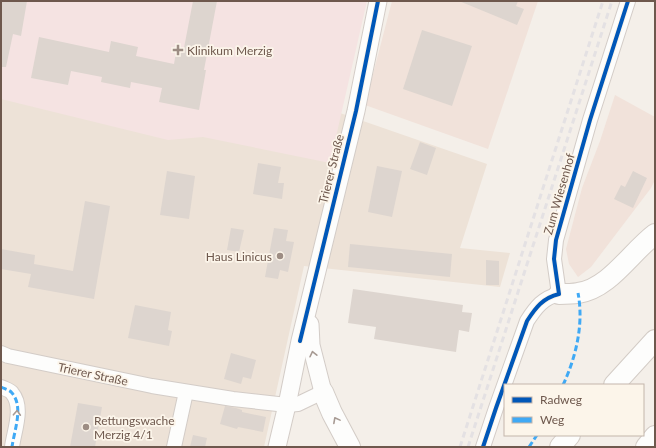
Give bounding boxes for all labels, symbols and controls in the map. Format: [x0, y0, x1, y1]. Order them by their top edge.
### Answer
place label: Klinikum Merzig [187, 43, 272, 58]
marker: Klinikum Merzig [172, 44, 184, 56]
street label: Trierer Straße [315, 133, 347, 205]
street label: Zum Wiesenhof [540, 151, 578, 236]
place label: Haus Linicus [206, 249, 272, 264]
marker: Haus Linicus [275, 251, 285, 261]
one-way arrow [309, 351, 317, 358]
street label: Trierer Straße [57, 359, 129, 389]
legend [504, 384, 644, 436]
text: Radweg [540, 392, 582, 407]
one-way arrow [12, 410, 21, 416]
text: Weg [540, 412, 564, 427]
place label: Rettungswache Merzig 4/1 [94, 413, 175, 442]
one-way arrow [333, 417, 340, 424]
marker: Rettungswache Merzig 4/1 [81, 422, 91, 432]

